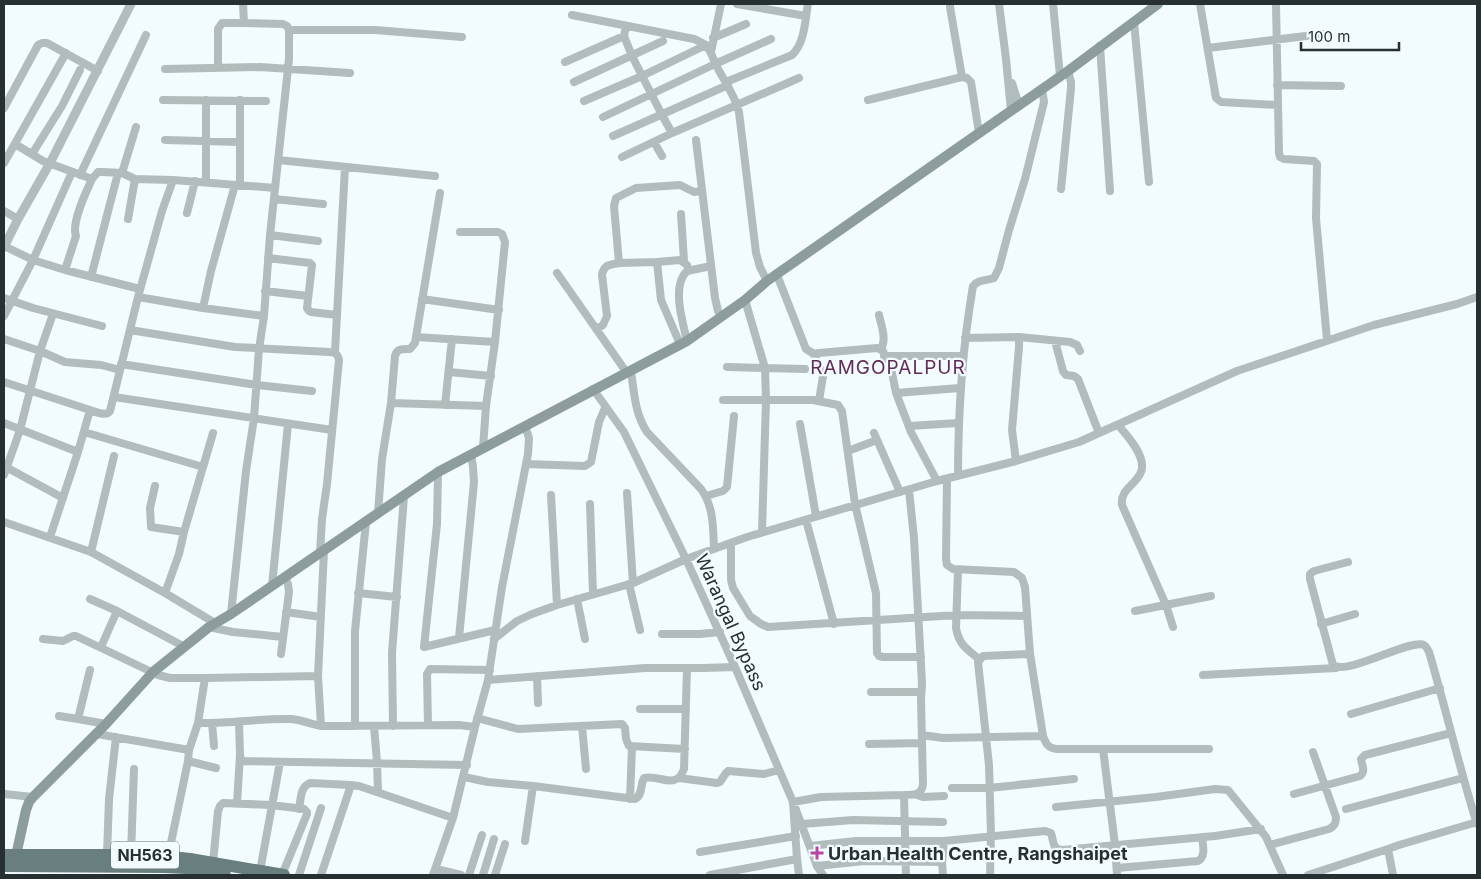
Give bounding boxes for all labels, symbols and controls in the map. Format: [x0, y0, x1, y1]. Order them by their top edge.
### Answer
scale bar [1301, 20, 1398, 52]
text: 100 m [1308, 27, 1350, 46]
district label: RAMGOPALPUR [810, 356, 966, 379]
street label: Warangal Bypass [691, 550, 771, 694]
road number: NH563 [111, 842, 179, 868]
place label: Urban Health Centre, Rangshaipet [828, 843, 1128, 864]
marker: Urban Health Centre, Rangshaipet [810, 846, 824, 860]

